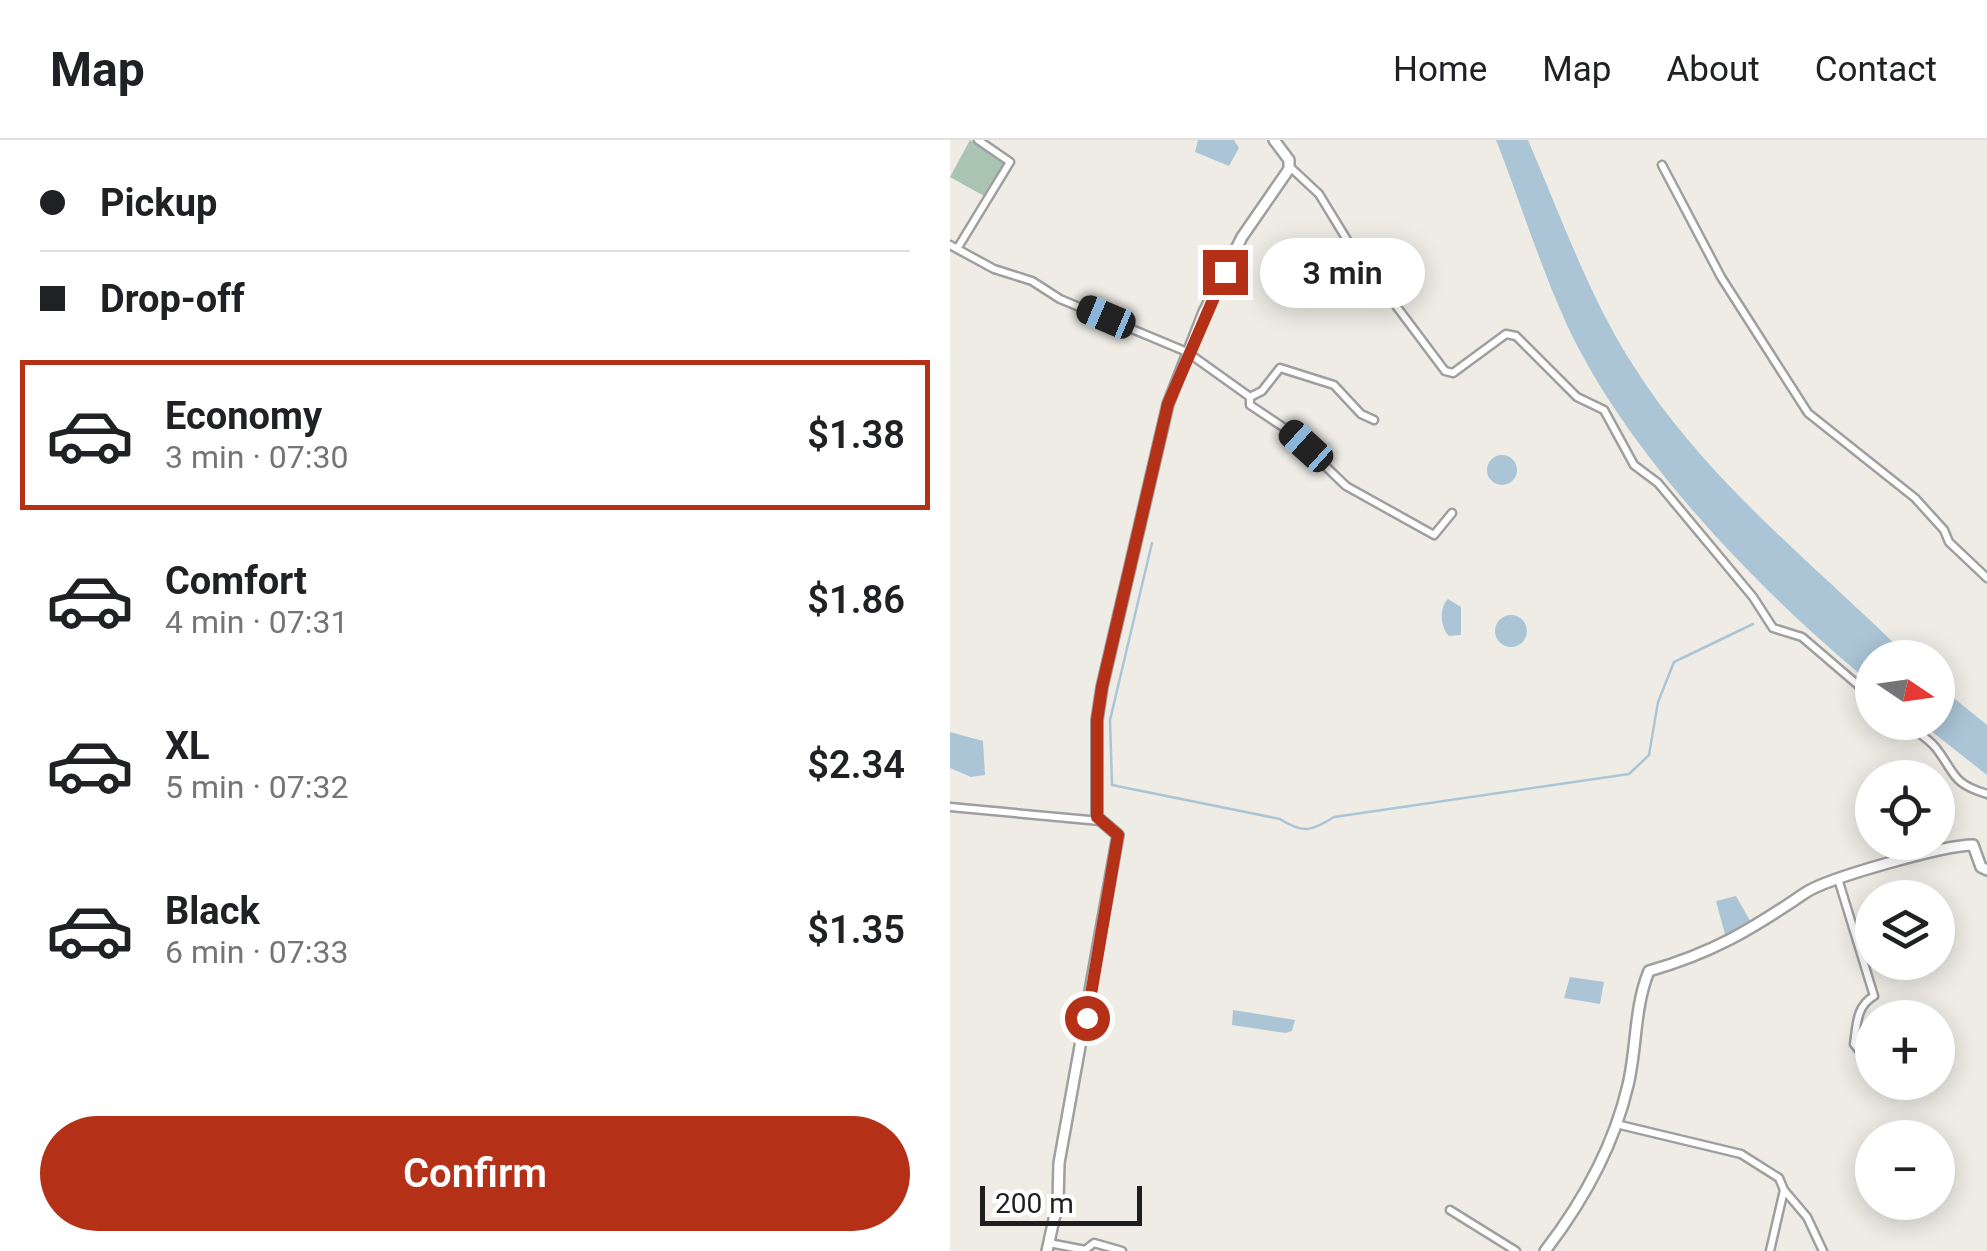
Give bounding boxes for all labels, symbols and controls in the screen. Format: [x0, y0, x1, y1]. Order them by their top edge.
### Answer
text: Map [50, 41, 145, 98]
text: Home [1393, 49, 1487, 90]
text: Map [1542, 49, 1611, 90]
text: About [1666, 49, 1760, 90]
text: Contact [1815, 49, 1937, 90]
text: Pickup [100, 181, 217, 225]
callout: 3 min [1260, 237, 1425, 307]
route end [1203, 250, 1248, 295]
text: 3 min [1302, 254, 1383, 292]
text: Drop-off [100, 277, 245, 321]
car [1073, 291, 1139, 343]
icon: car [45, 390, 135, 480]
text: Economy [165, 394, 322, 438]
text: $1.38 [807, 413, 905, 457]
car [1274, 415, 1338, 477]
text: 3 min · 07:30 [165, 438, 348, 476]
icon: car [45, 555, 135, 645]
text: Comfort [165, 559, 307, 603]
text: $1.86 [807, 578, 905, 622]
text: 4 min · 07:31 [165, 603, 348, 641]
north arrow [1855, 640, 1955, 740]
map controls [1855, 640, 1955, 1220]
icon: car [45, 720, 135, 810]
text: XL [165, 724, 210, 768]
text: $2.34 [807, 743, 905, 787]
button: locate [1855, 760, 1955, 860]
text: 5 min · 07:32 [165, 768, 348, 806]
button: layers [1855, 880, 1955, 980]
icon: car [45, 885, 135, 975]
text: Black [165, 889, 260, 933]
text: $1.35 [807, 908, 905, 952]
text: 6 min · 07:33 [165, 933, 348, 971]
route start [1065, 996, 1110, 1041]
button: + [1855, 1000, 1955, 1100]
button: Confirm [40, 1116, 910, 1231]
button: − [1855, 1120, 1955, 1220]
scale bar [980, 1181, 1142, 1226]
text: 200 m [995, 1187, 1074, 1220]

